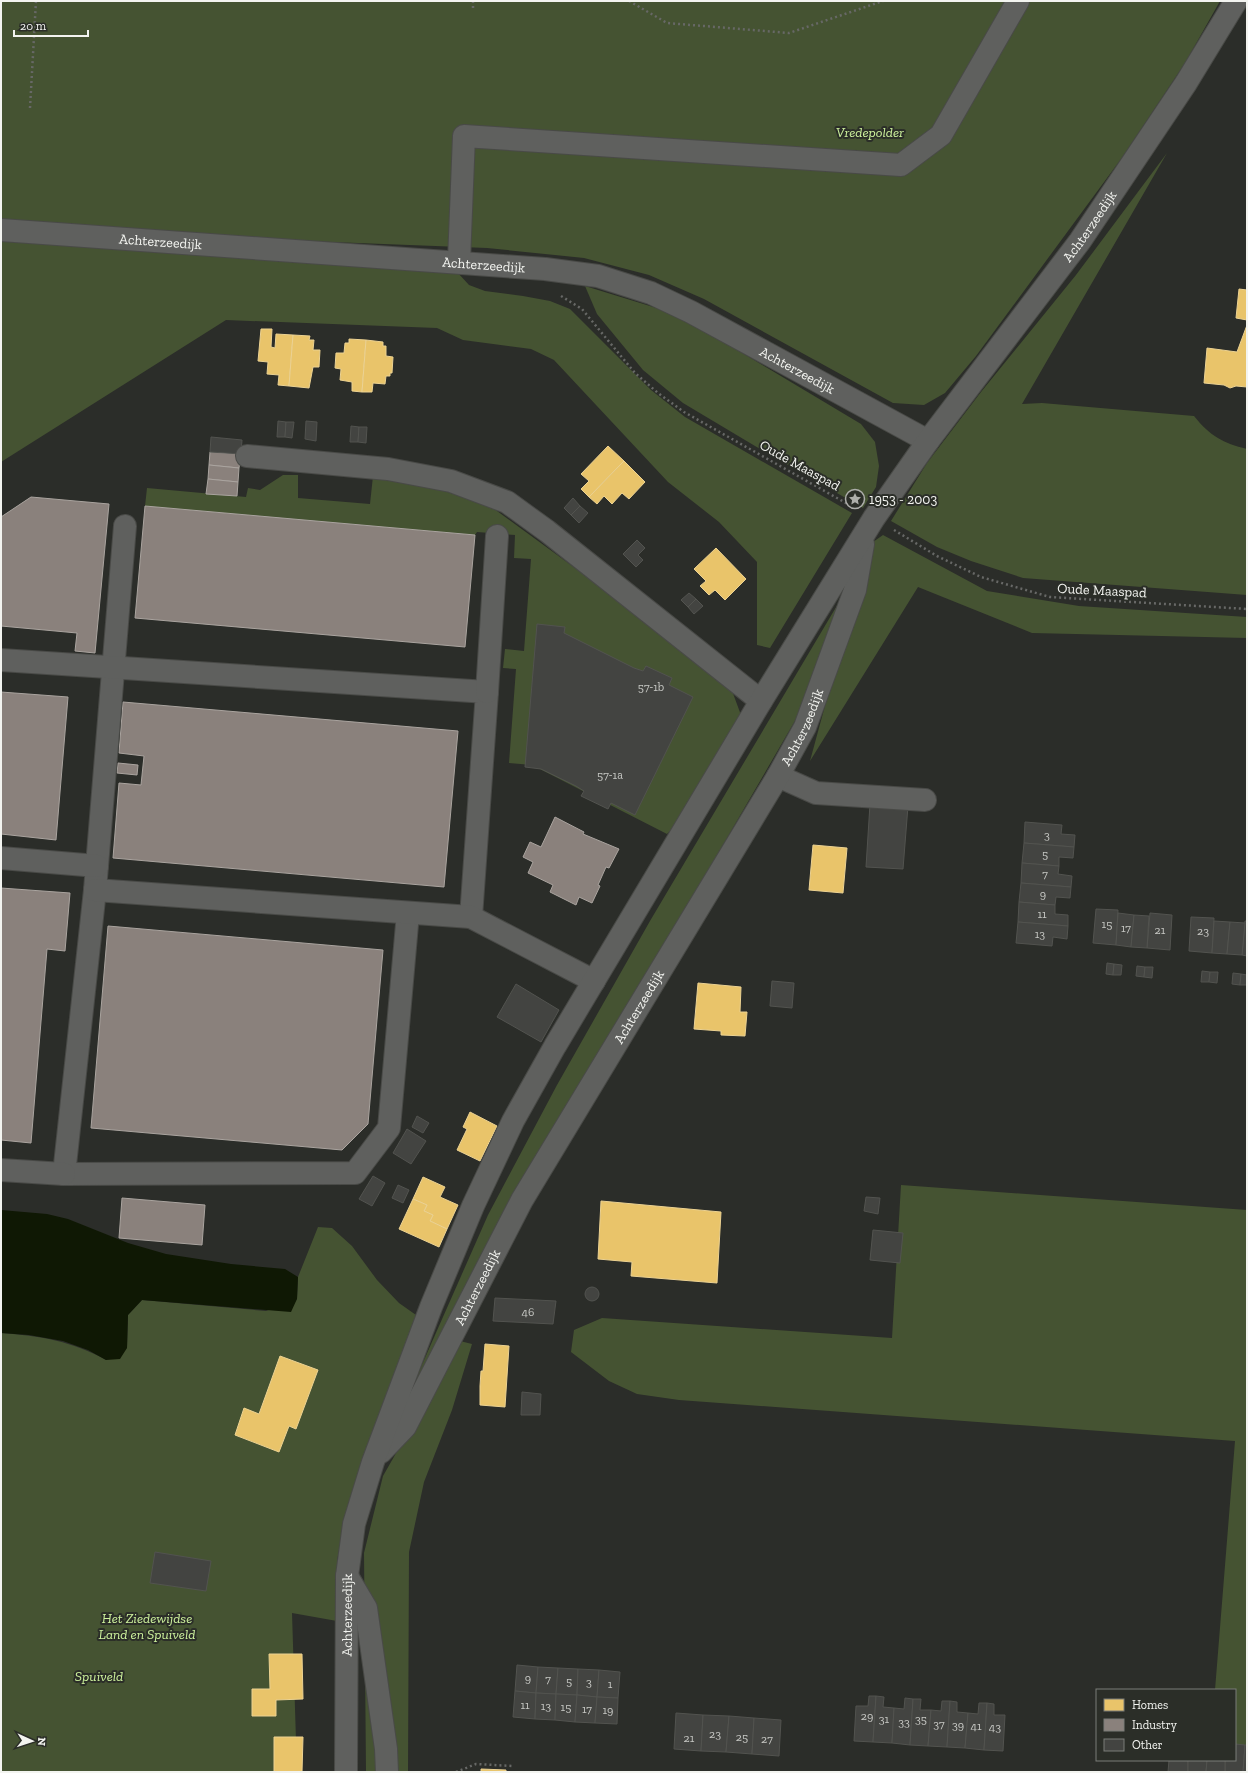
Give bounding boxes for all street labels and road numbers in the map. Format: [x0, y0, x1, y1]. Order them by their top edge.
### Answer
street label: Achterzeedijk [1059, 187, 1121, 265]
street label: Achterzeedijk [119, 230, 203, 253]
street label: Achterzeedijk [442, 254, 526, 277]
street label: Achterzeedijk [757, 343, 838, 398]
street label: Oude Maaspad [756, 436, 843, 495]
street label: Oude Maaspad [1057, 580, 1147, 601]
street label: Achterzeedijk [777, 686, 827, 769]
street label: Achterzeedijk [610, 966, 668, 1047]
street label: Achterzeedijk [451, 1246, 504, 1328]
street label: Achterzeedijk [339, 1573, 356, 1657]

